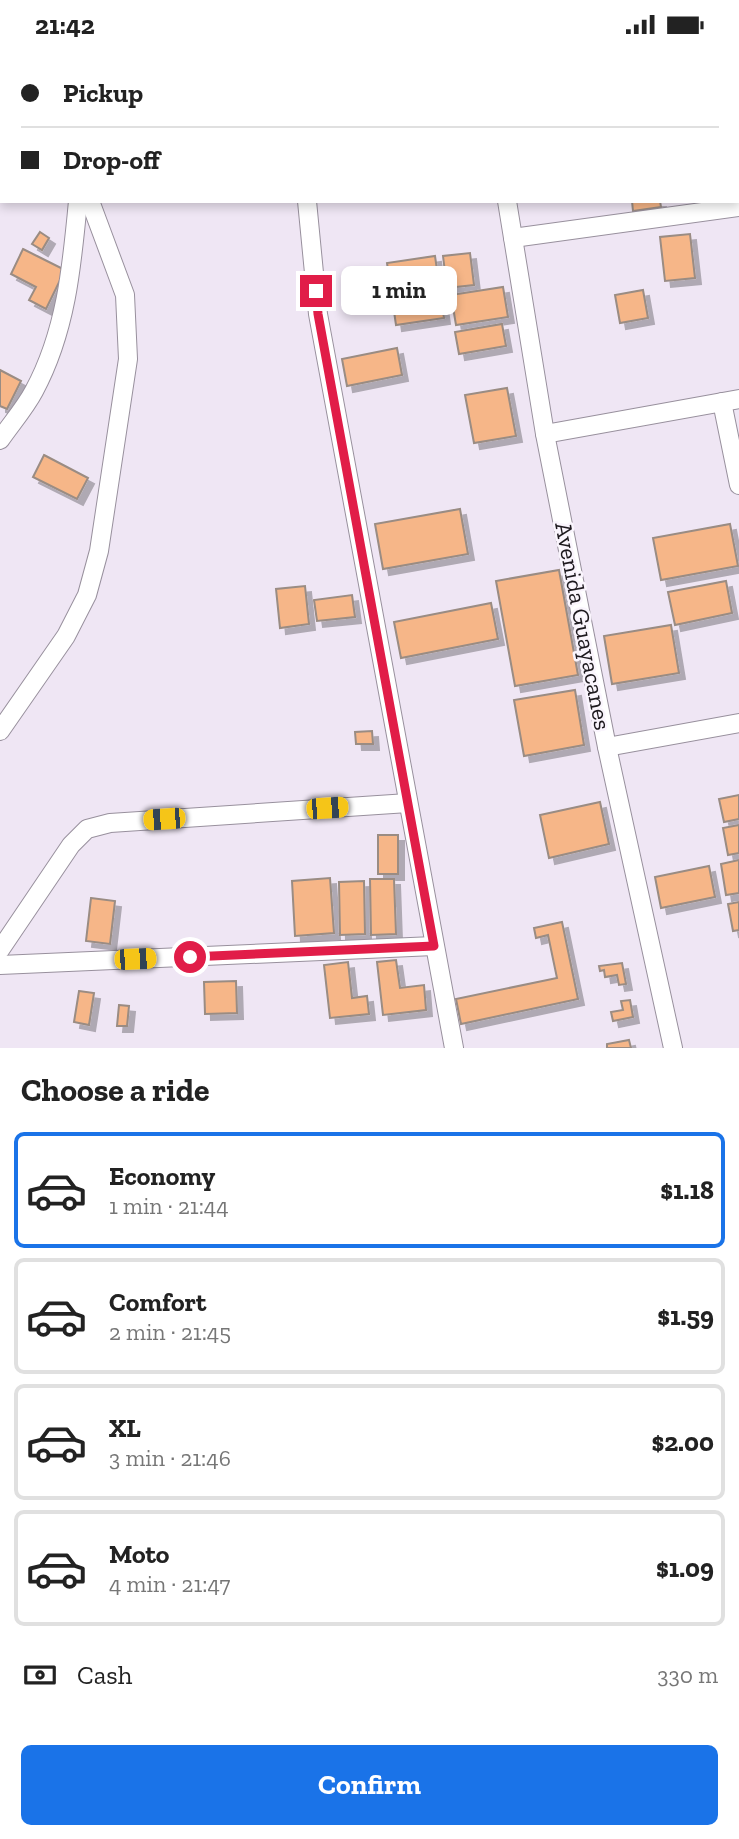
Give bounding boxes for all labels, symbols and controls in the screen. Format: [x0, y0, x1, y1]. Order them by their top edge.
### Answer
text: 21:42 [35, 9, 95, 41]
text: Pickup [63, 77, 143, 109]
text: Drop-off [63, 144, 160, 176]
callout: 1 min [340, 267, 456, 315]
route end [300, 275, 332, 307]
text: 1 min [372, 276, 426, 304]
street label: Avenida Guayacanes [549, 519, 618, 732]
car [306, 796, 349, 820]
car [143, 807, 186, 831]
route start [174, 941, 206, 973]
car [114, 948, 157, 970]
text: Choose a ride [21, 1071, 209, 1109]
icon: car [25, 1159, 88, 1222]
text: Economy [109, 1160, 215, 1192]
text: $1.18 [660, 1174, 714, 1206]
text: 1 min · 21:44 [109, 1192, 229, 1220]
icon: car [25, 1285, 88, 1348]
text: Comfort [109, 1286, 206, 1318]
text: $1.59 [657, 1300, 714, 1332]
text: 2 min · 21:45 [109, 1318, 231, 1346]
icon: car [25, 1411, 88, 1474]
text: XL [109, 1412, 141, 1444]
text: $2.00 [651, 1426, 714, 1458]
text: 3 min · 21:46 [109, 1444, 231, 1472]
icon: car [25, 1537, 88, 1600]
text: Moto [109, 1538, 169, 1570]
text: $1.09 [656, 1552, 714, 1584]
text: 4 min · 21:47 [109, 1570, 230, 1598]
icon: cash [21, 1656, 59, 1694]
text: Cash [77, 1659, 132, 1691]
text: 330 m [657, 1661, 718, 1689]
button: Confirm [21, 1745, 718, 1825]

